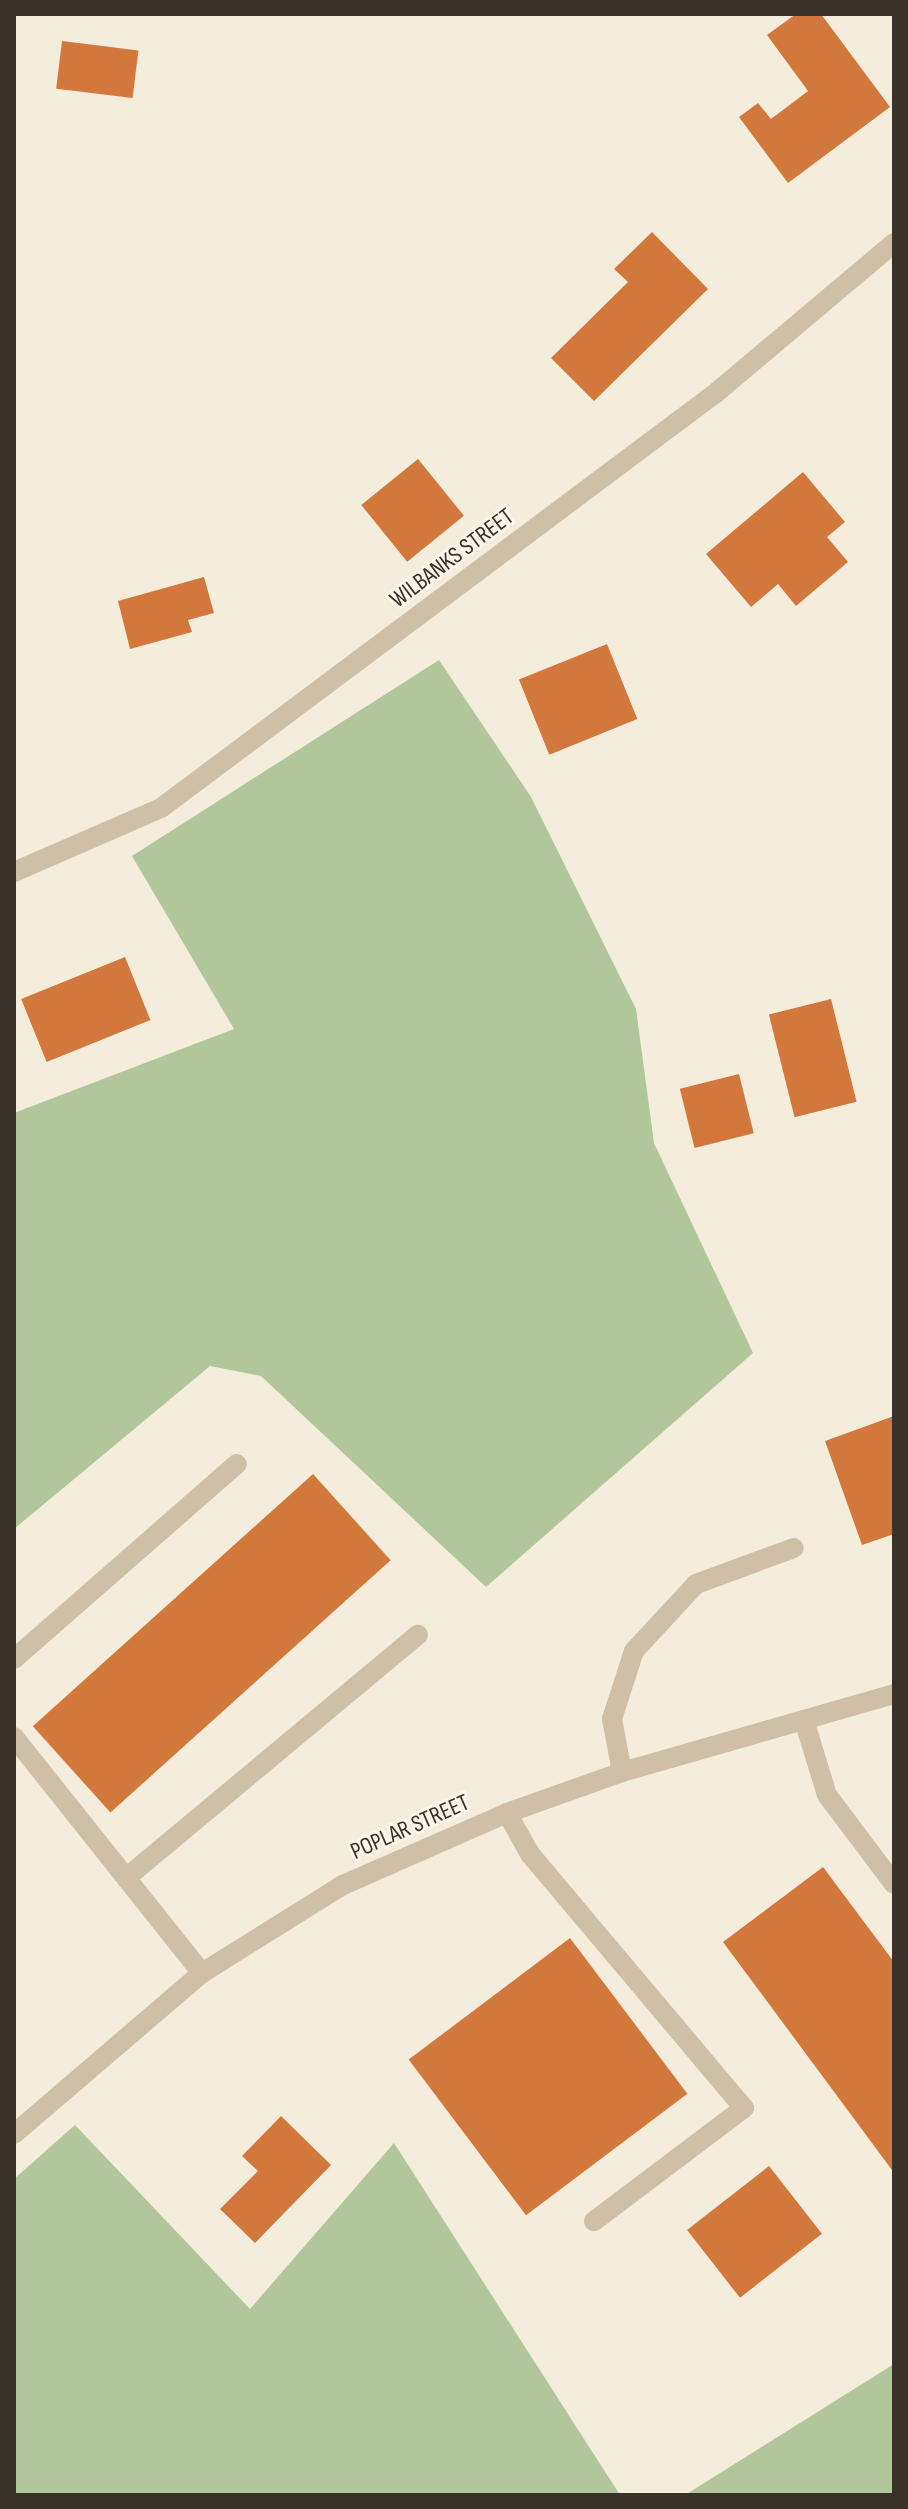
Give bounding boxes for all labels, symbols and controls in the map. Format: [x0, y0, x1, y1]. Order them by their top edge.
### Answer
street label: WILBANKS STREET [384, 502, 520, 614]
street label: POPLAR STREET [346, 1788, 474, 1866]

